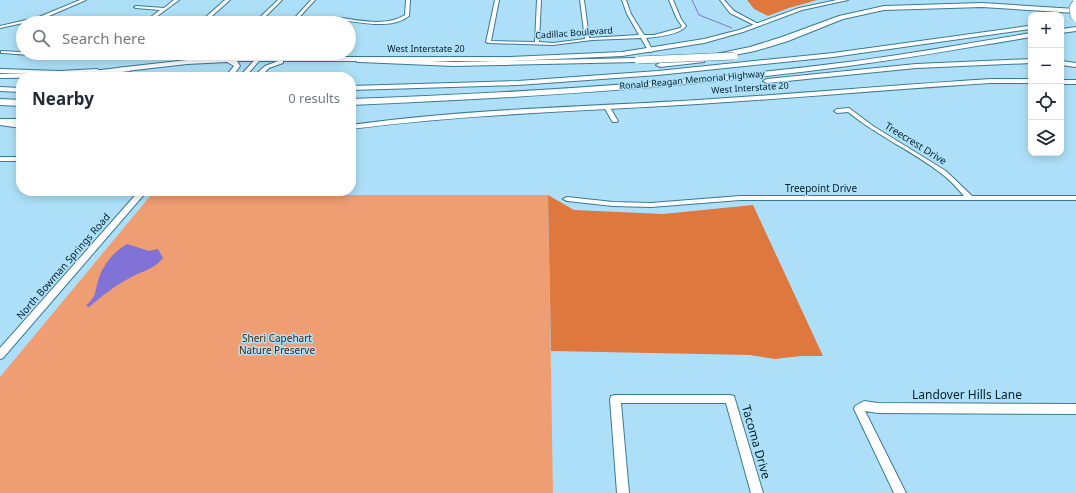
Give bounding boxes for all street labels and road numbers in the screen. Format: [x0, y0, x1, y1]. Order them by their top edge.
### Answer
street label: Cadillac Boulevard [535, 23, 613, 42]
street label: West Interstate 20 [387, 42, 465, 55]
street label: Ronald Reagan Memorial Highway [619, 67, 766, 92]
street label: West Interstate 20 [711, 78, 789, 97]
street label: Treecrest Drive [882, 118, 950, 168]
street label: Treepoint Drive [785, 181, 857, 195]
street label: North Bowman Springs Road [13, 210, 113, 322]
street label: Landover Hills Lane [912, 386, 1022, 403]
street label: Tacoma Drive [738, 403, 775, 481]

